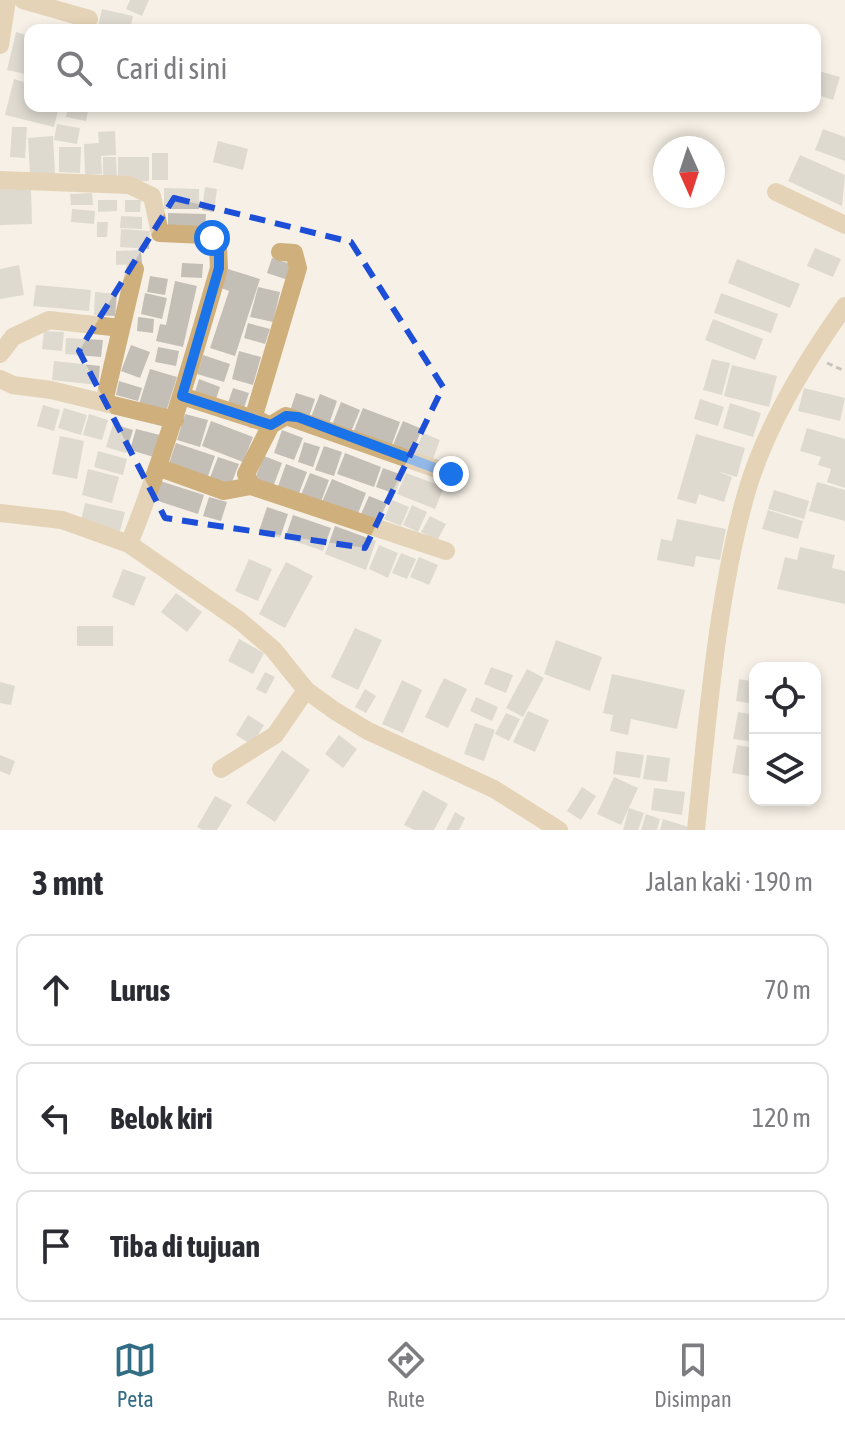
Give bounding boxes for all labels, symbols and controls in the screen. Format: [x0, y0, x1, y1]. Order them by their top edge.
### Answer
search box [24, 24, 821, 112]
icon: search [52, 46, 96, 90]
text: Cari di sini [116, 51, 227, 85]
north arrow [653, 136, 725, 208]
route start [194, 220, 230, 256]
route end [433, 456, 469, 492]
map controls [749, 662, 821, 806]
button: locate [749, 662, 821, 734]
button: layers [749, 734, 821, 806]
text: 3 mnt [32, 863, 103, 902]
text: Jalan kaki · 190 m [646, 867, 813, 897]
icon: ahead [34, 968, 78, 1012]
text: Lurus [110, 973, 170, 1007]
text: 70 m [764, 975, 811, 1005]
icon: left [34, 1096, 78, 1140]
text: Belok kiri [110, 1101, 213, 1135]
text: 120 m [752, 1103, 811, 1133]
icon: arrive [34, 1224, 78, 1268]
text: Tiba di tujuan [110, 1229, 260, 1263]
tab: Peta [113, 1338, 157, 1412]
tab: Rute [384, 1338, 428, 1412]
tab: Disimpan [654, 1338, 732, 1412]

